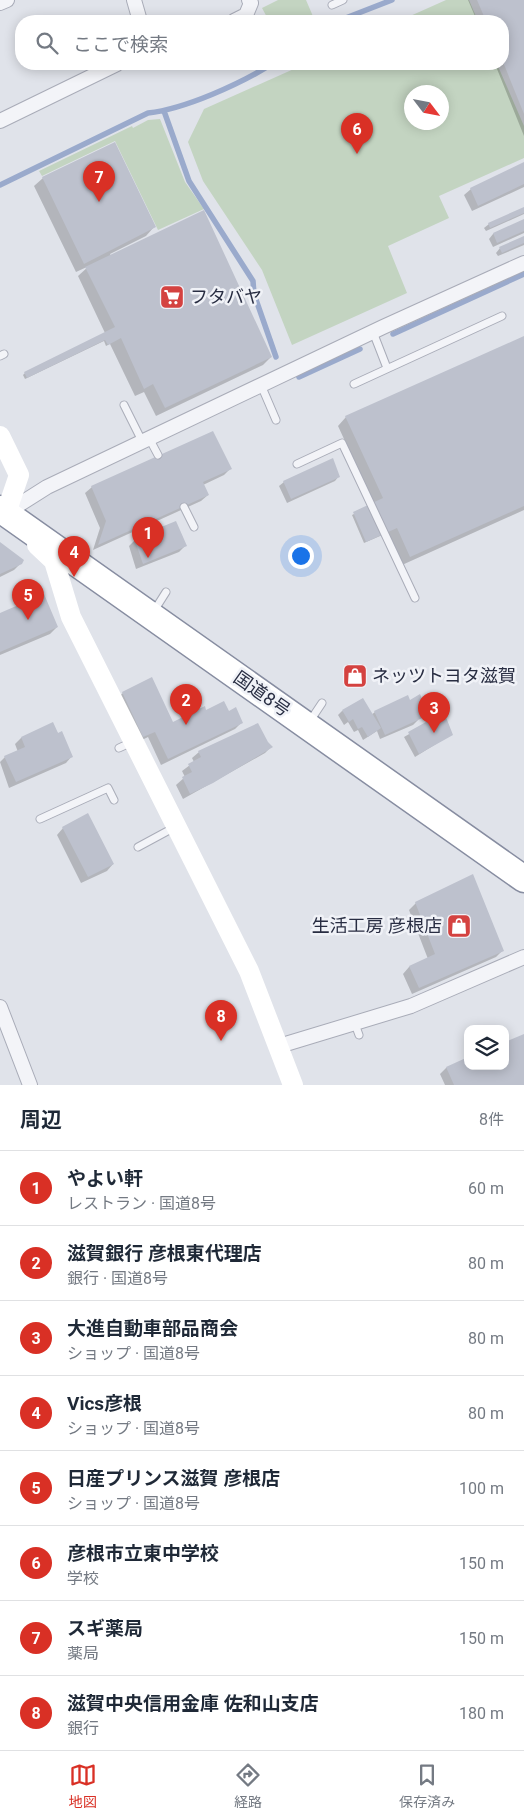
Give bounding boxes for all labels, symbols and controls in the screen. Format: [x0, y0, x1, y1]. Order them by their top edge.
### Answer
search box [15, 15, 509, 70]
icon: search [33, 29, 61, 57]
text: ここで検索 [73, 33, 168, 56]
north arrow [404, 85, 449, 130]
pin: 6 [341, 113, 373, 154]
pin: 7 [83, 161, 115, 202]
supermarket icon: フタバヤ [159, 284, 185, 310]
place label: フタバヤ [190, 286, 262, 307]
pin: 1 [132, 517, 164, 558]
pin: 4 [58, 536, 90, 577]
your location [288, 543, 314, 569]
pin: 5 [12, 579, 44, 620]
shop icon: ネッツトヨタ滋賀 [342, 663, 368, 689]
place label: ネッツトヨタ滋賀 [372, 665, 516, 686]
street label: 国道8号 [230, 667, 295, 721]
pin: 2 [170, 684, 202, 725]
pin: 3 [418, 692, 450, 733]
shop icon: 生活工房 彦根店 [446, 913, 472, 939]
place label: 生活工房 彦根店 [312, 915, 442, 936]
pin: 8 [205, 1000, 237, 1041]
map controls [464, 1025, 509, 1070]
button: layers [464, 1025, 509, 1070]
text: 周辺 [20, 1108, 62, 1132]
text: 8件 [479, 1110, 504, 1129]
text: やよい軒 [67, 1167, 143, 1190]
text: 1 [31, 1179, 41, 1198]
text: 60 m [468, 1179, 504, 1198]
text: レストラン · 国道8号 [67, 1194, 216, 1213]
text: 滋賀銀行 彦根東代理店 [67, 1242, 262, 1265]
text: 2 [31, 1254, 41, 1273]
text: 80 m [468, 1254, 504, 1273]
text: 銀行 · 国道8号 [67, 1269, 168, 1288]
text: 大進自動車部品商会 [67, 1317, 238, 1340]
text: 3 [31, 1329, 41, 1348]
text: 80 m [468, 1329, 504, 1348]
text: ショップ · 国道8号 [67, 1344, 200, 1363]
text: Vics彦根 [67, 1392, 142, 1415]
text: 4 [31, 1404, 41, 1423]
text: 80 m [468, 1404, 504, 1423]
text: ショップ · 国道8号 [67, 1419, 200, 1438]
text: 日産プリンス滋賀 彦根店 [67, 1467, 280, 1490]
text: 5 [31, 1479, 41, 1498]
text: 100 m [459, 1479, 504, 1498]
text: ショップ · 国道8号 [67, 1494, 200, 1513]
text: 彦根市立東中学校 [67, 1542, 219, 1565]
text: 6 [31, 1554, 41, 1573]
text: 150 m [459, 1554, 504, 1573]
text: 学校 [67, 1569, 99, 1588]
text: スギ薬局 [67, 1617, 143, 1640]
text: 7 [31, 1629, 41, 1648]
text: 150 m [459, 1629, 504, 1648]
text: 薬局 [67, 1644, 99, 1663]
text: 滋賀中央信用金庫 佐和山支店 [67, 1692, 319, 1715]
text: 8 [31, 1704, 41, 1723]
text: 180 m [459, 1704, 504, 1723]
text: 銀行 [67, 1719, 99, 1738]
tab: 地図 [69, 1761, 97, 1811]
tab: 経路 [234, 1761, 262, 1811]
tab: 保存済み [399, 1761, 455, 1811]

